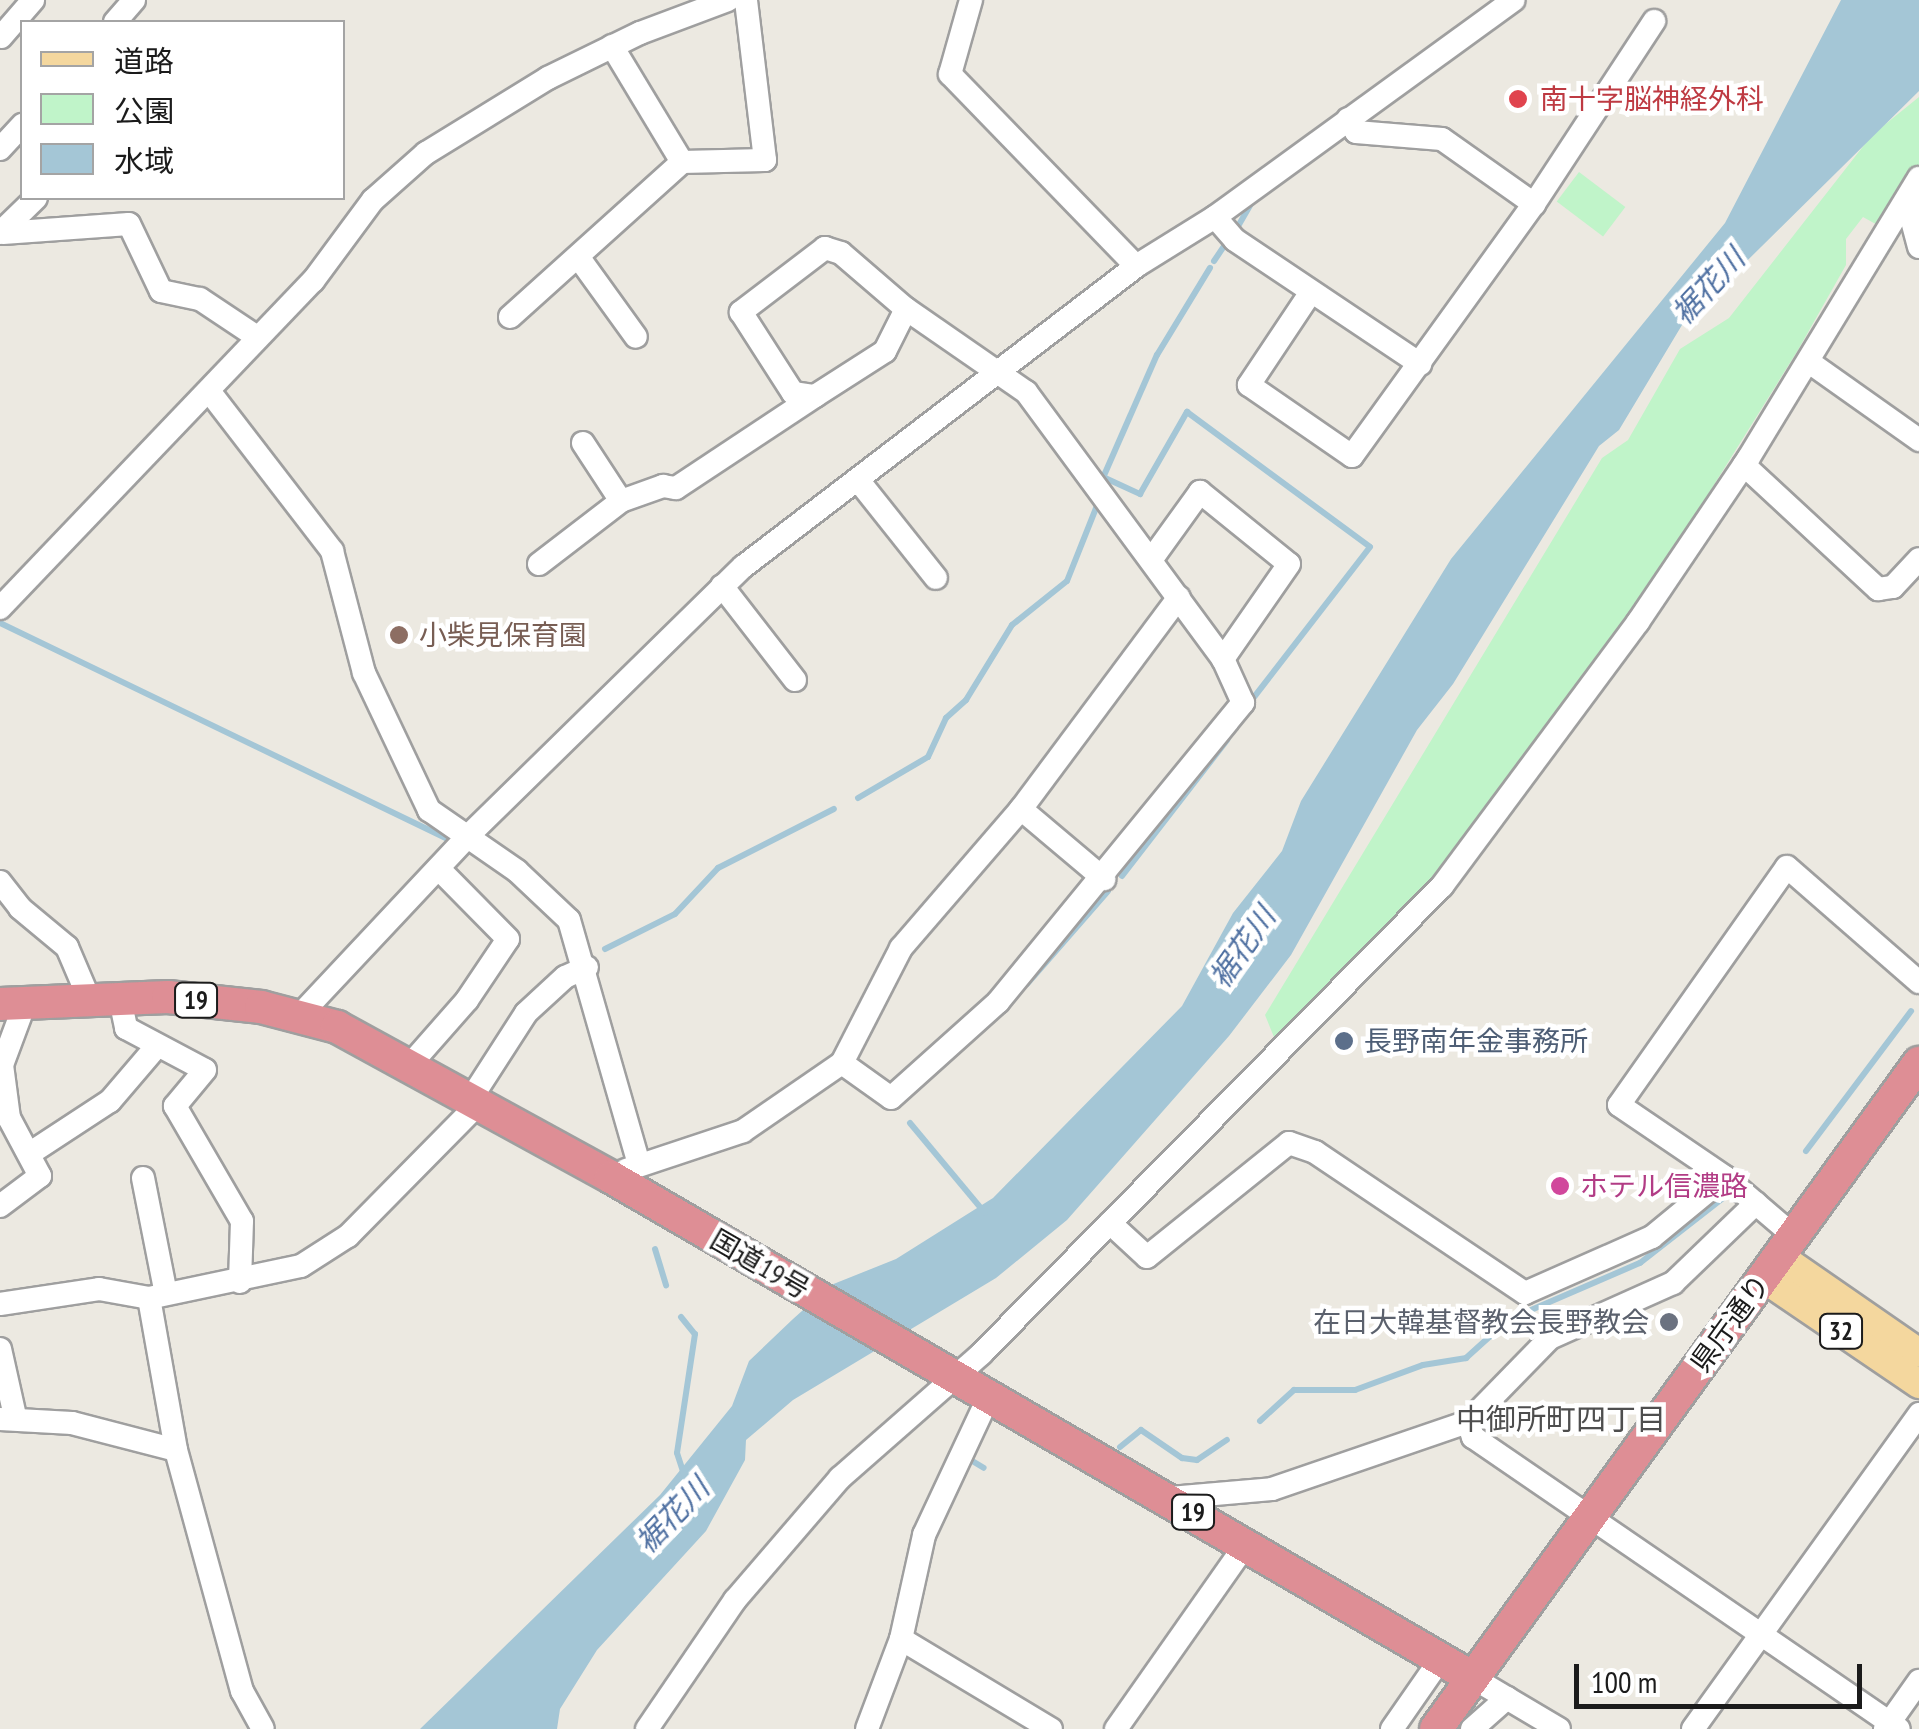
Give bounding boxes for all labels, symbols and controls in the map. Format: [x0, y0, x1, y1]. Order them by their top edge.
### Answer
legend [20, 20, 345, 200]
text: 道路 [114, 41, 174, 80]
place label: 南十字脳神経外科 [1540, 82, 1764, 116]
marker: 南十字脳神経外科 [1505, 86, 1531, 112]
text: 公園 [114, 91, 174, 130]
text: 水域 [114, 141, 174, 180]
water label: 裾花川 [1664, 241, 1752, 331]
place label: 小柴見保育園 [419, 618, 587, 652]
marker: 小柴見保育園 [388, 624, 410, 646]
water label: 裾花川 [1201, 900, 1283, 994]
road number: 19 [174, 980, 218, 1020]
place label: 長野南年金事務所 [1364, 1024, 1588, 1058]
marker: 長野南年金事務所 [1333, 1030, 1355, 1052]
place label: ホテル信濃路 [1580, 1169, 1748, 1203]
marker: ホテル信濃路 [1549, 1175, 1571, 1197]
street label: 国道19号 [704, 1222, 816, 1306]
street label: 県庁通り [1683, 1268, 1777, 1378]
place label: 在日大韓基督教会長野教会 [1313, 1305, 1649, 1339]
marker: 在日大韓基督教会長野教会 [1658, 1311, 1680, 1333]
road number: 32 [1818, 1311, 1864, 1351]
district label: 中御所町四丁目 [1456, 1401, 1666, 1437]
water label: 裾花川 [628, 1470, 716, 1560]
road number: 19 [1170, 1492, 1216, 1532]
scale bar [1579, 1644, 1866, 1706]
text: 100 m [1591, 1662, 1657, 1701]

